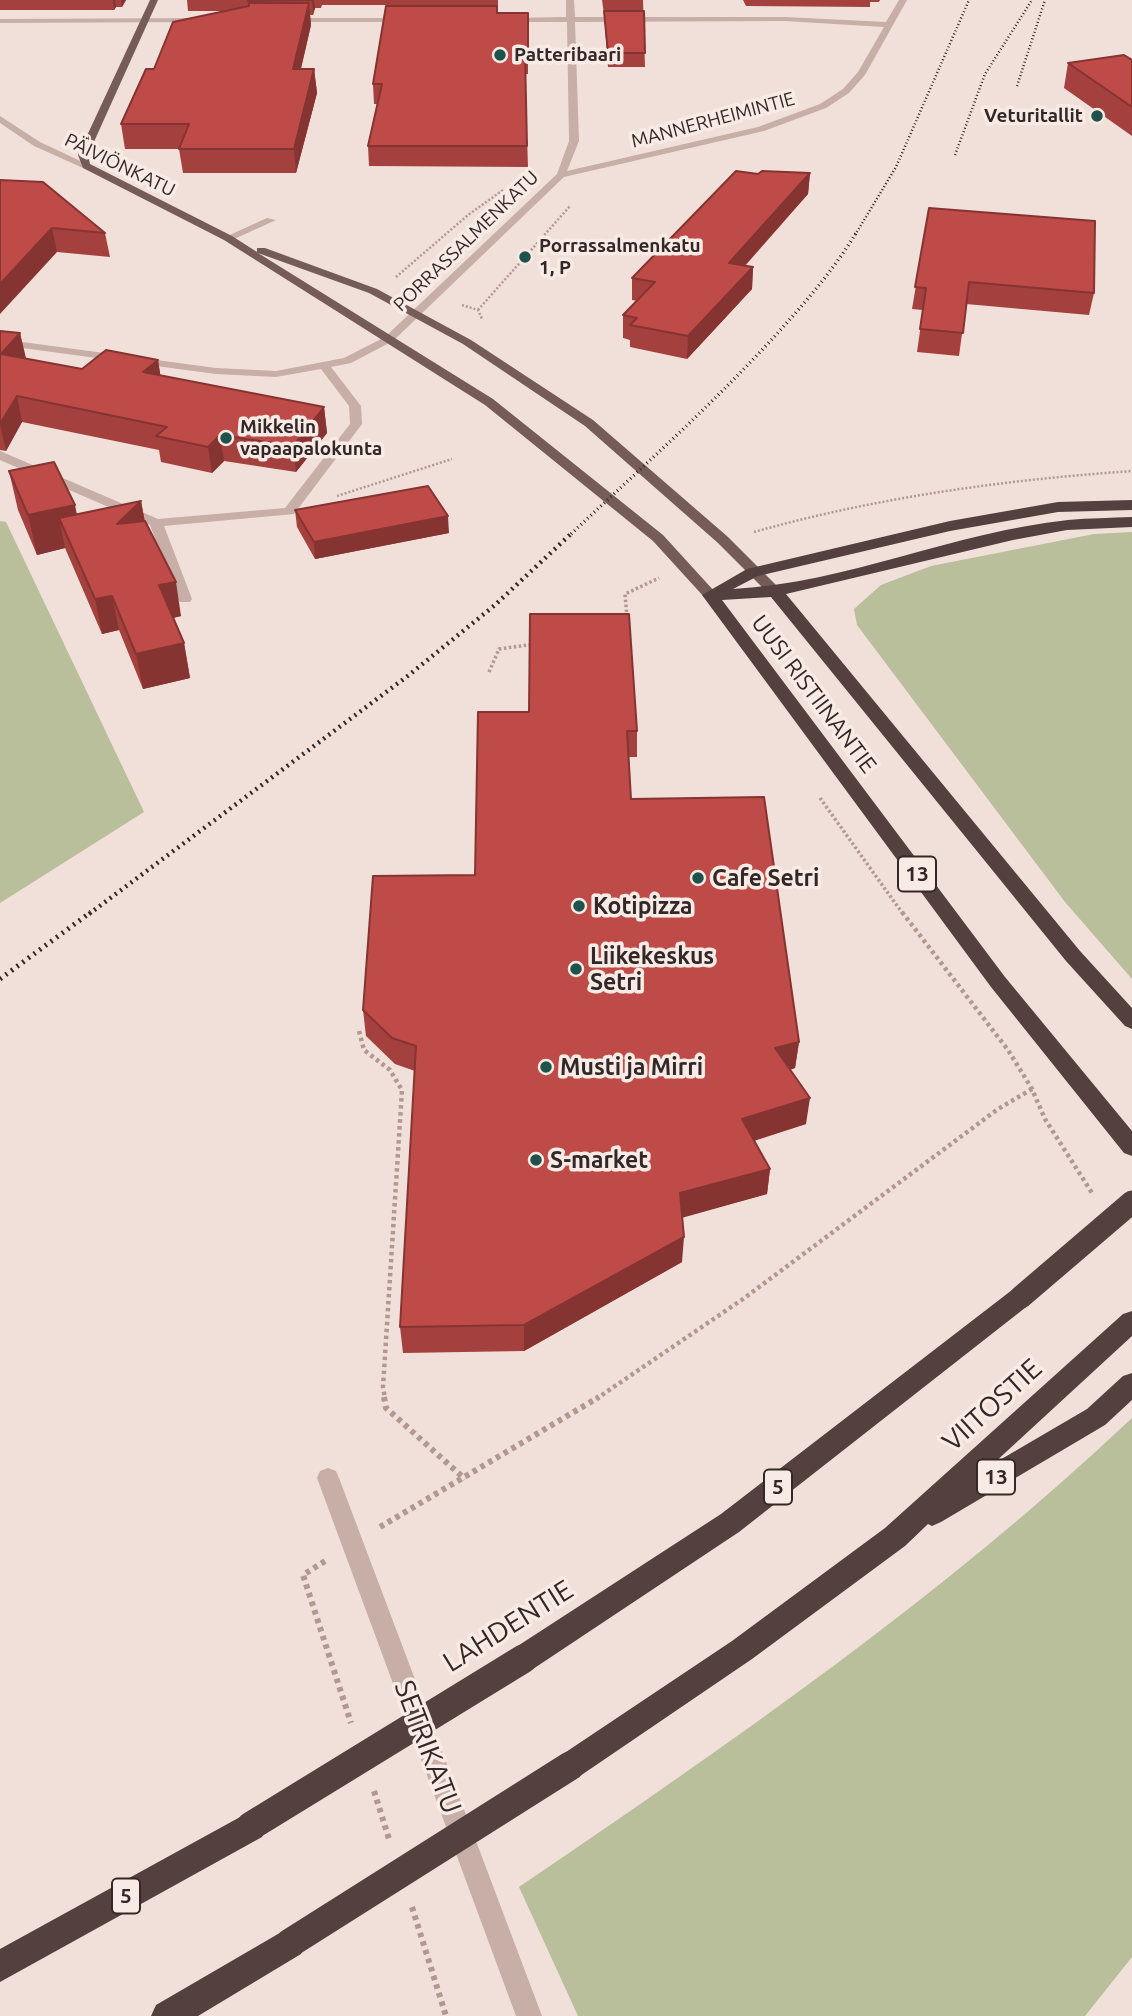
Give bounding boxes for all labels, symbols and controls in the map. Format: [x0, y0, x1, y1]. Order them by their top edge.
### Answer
place label: Patteribaari [514, 44, 621, 66]
marker: Patteribaari [492, 47, 508, 63]
street label: MANNERHEIMINTIE [629, 87, 797, 153]
place label: Veturitallit [984, 105, 1083, 127]
marker: Veturitallit [1089, 108, 1105, 124]
street label: PÄIVIÖNKATU [61, 128, 179, 202]
street label: PORRASSALMENKATU [389, 166, 543, 316]
place label: Porrassalmenkatu 1, P [539, 235, 701, 279]
marker: Porrassalmenkatu 1, P [517, 249, 533, 265]
place label: Mikkelin vapaapalokunta [240, 416, 382, 460]
marker: Mikkelin vapaapalokunta [218, 430, 234, 446]
street label: UUSI RISTIINANTIE [746, 610, 882, 778]
road number: 13 [898, 856, 936, 892]
place label: Cafe Setri [712, 864, 819, 892]
marker: Cafe Setri [690, 870, 706, 886]
place label: Kotipizza [593, 892, 693, 920]
marker: Kotipizza [571, 898, 587, 914]
place label: Liikekeskus Setri [590, 942, 714, 996]
marker: Liikekeskus Setri [568, 961, 584, 977]
place label: Musti ja Mirri [560, 1053, 703, 1081]
marker: Musti ja Mirri [538, 1059, 554, 1075]
place label: S-market [550, 1146, 648, 1174]
marker: S-market [528, 1152, 544, 1168]
street label: VIITOSTIE [935, 1352, 1049, 1458]
road number: 13 [977, 1460, 1015, 1494]
road number: 5 [764, 1470, 792, 1504]
street label: LAHDENTIE [437, 1573, 579, 1679]
street label: SETRIKATU [387, 1676, 469, 1818]
road number: 5 [112, 1878, 140, 1913]

